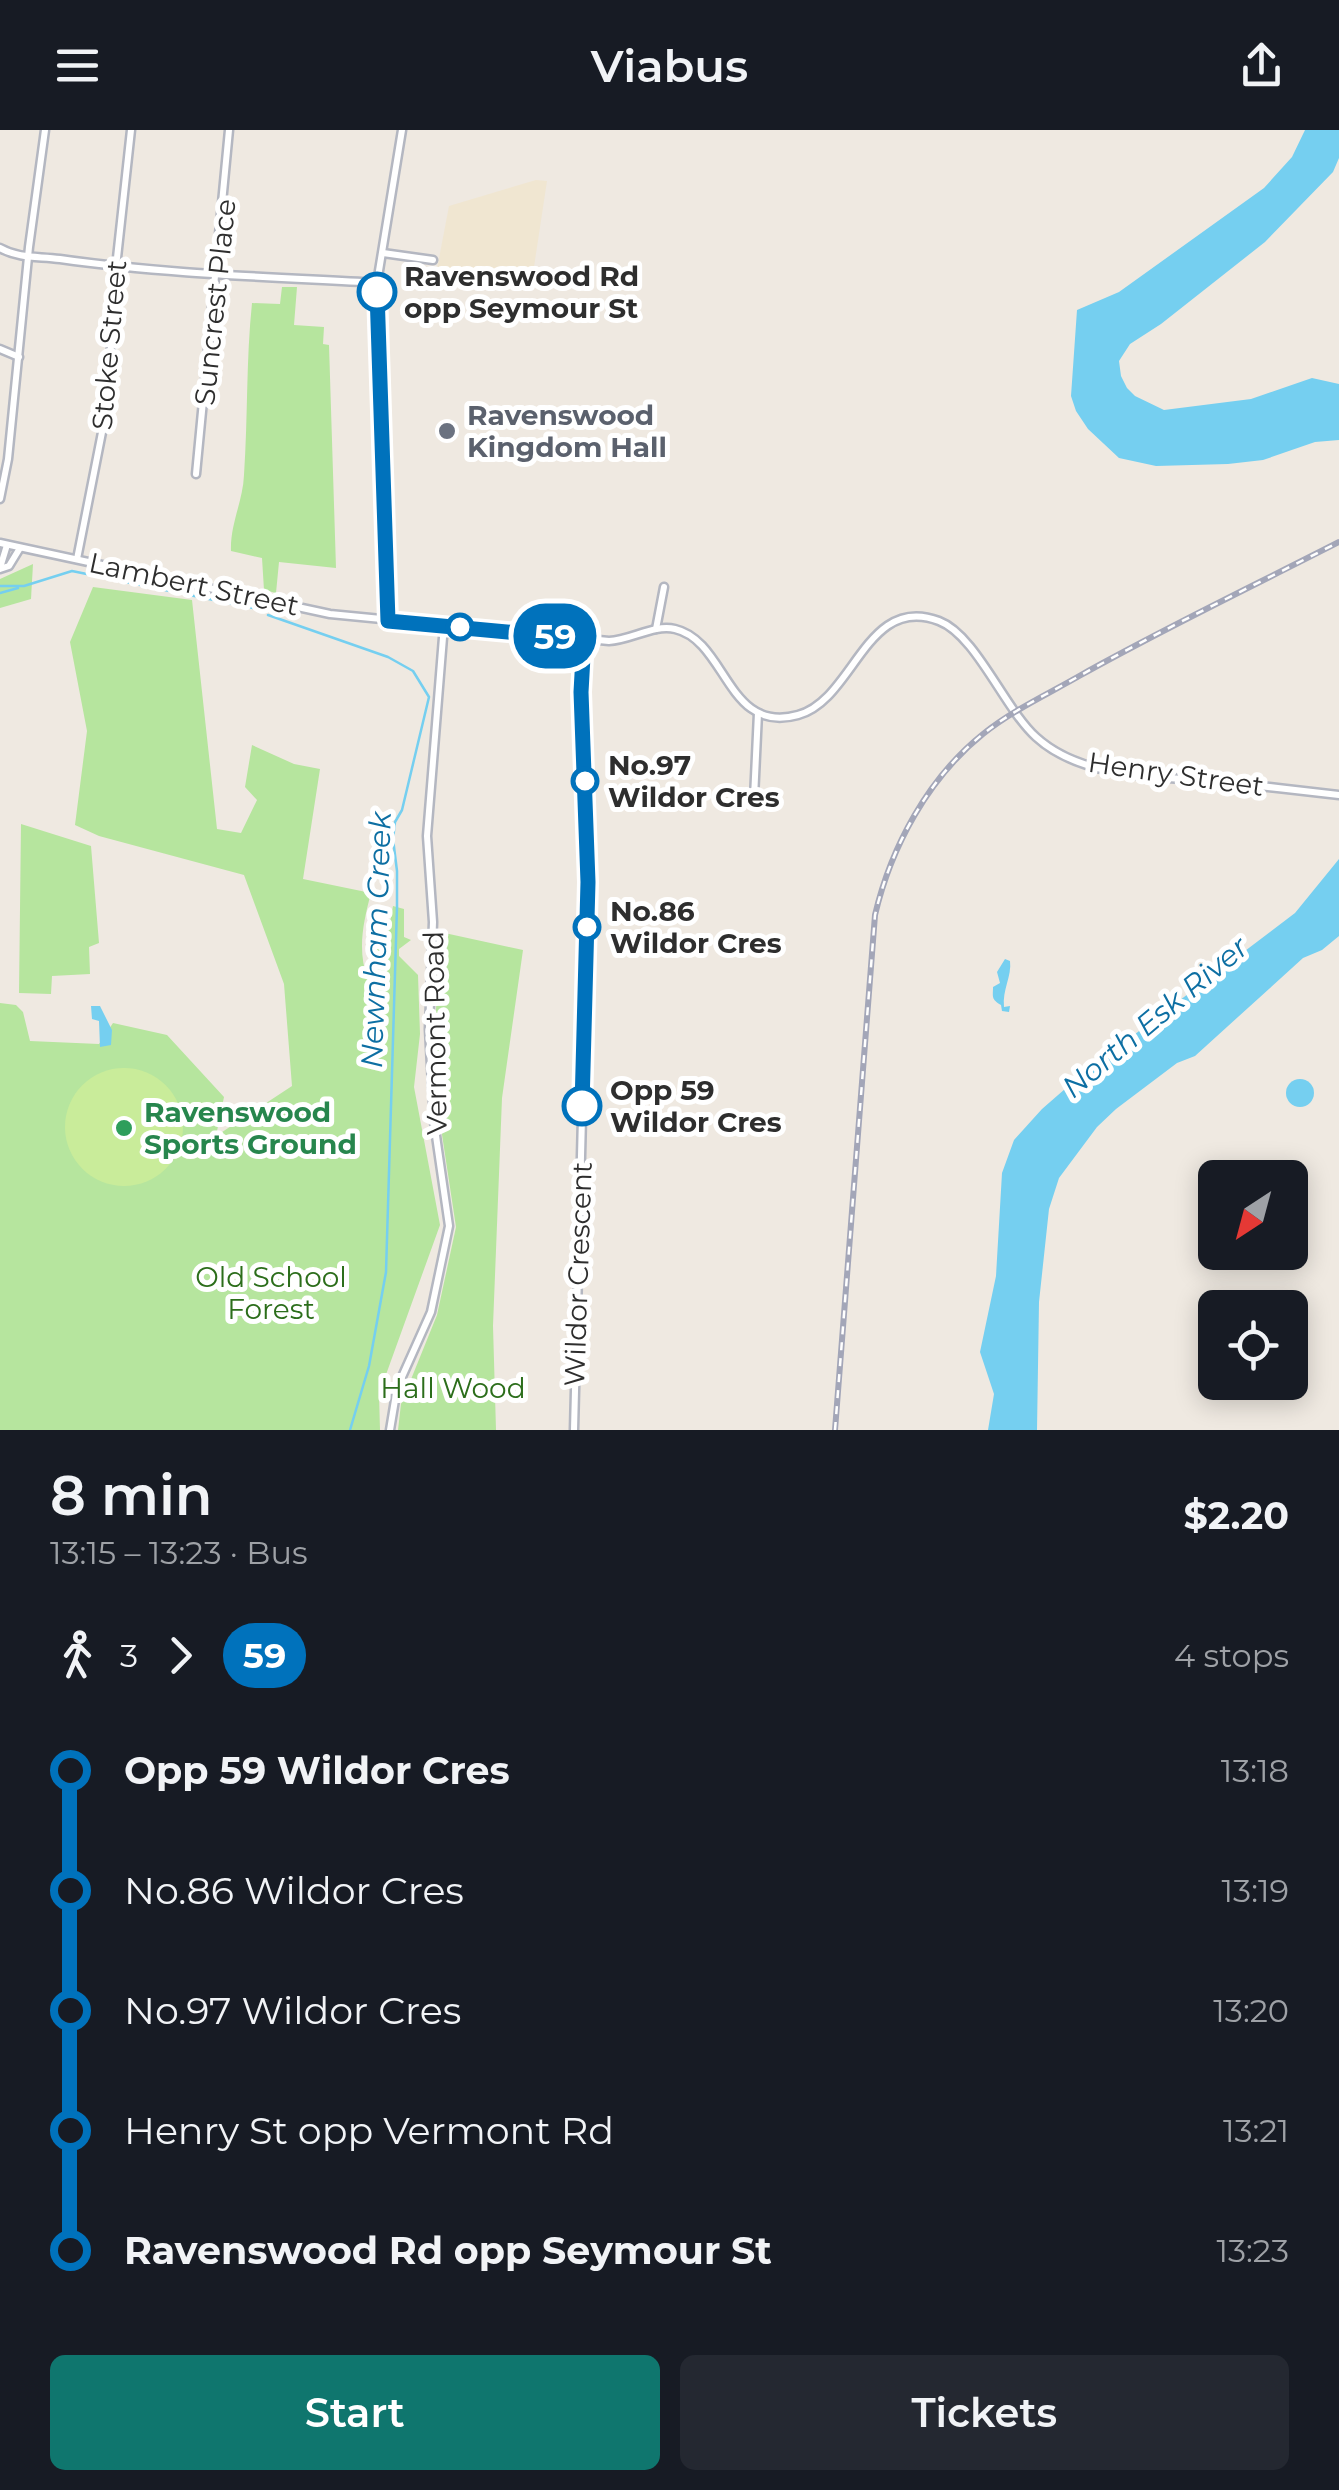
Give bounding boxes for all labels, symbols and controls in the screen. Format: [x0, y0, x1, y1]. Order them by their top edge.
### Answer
icon: menu [50, 38, 105, 93]
text: Viabus [591, 38, 748, 93]
icon: share [1234, 38, 1289, 93]
street label: Suncrest Place [187, 197, 243, 407]
street label: Stoke Street [85, 259, 133, 431]
place label: Ravenswood Rd opp Seymour St [404, 259, 639, 325]
marker: Ravenswood Rd opp Seymour St [358, 273, 396, 311]
place label: Ravenswood Kingdom Hall [467, 398, 667, 464]
marker: Ravenswood Kingdom Hall [436, 420, 458, 442]
street label: Lambert Street [86, 545, 302, 623]
line badge: 59 [510, 604, 600, 668]
unlabelled marker [447, 614, 473, 640]
text: 59 [533, 615, 577, 658]
street label: Henry Street [1086, 745, 1266, 803]
place label: No.97 Wildor Cres [608, 748, 780, 814]
marker: No.97 Wildor Cres [572, 768, 598, 794]
water label: Newnham Creek [353, 810, 399, 1069]
place label: No.86 Wildor Cres [610, 894, 782, 960]
marker: No.86 Wildor Cres [574, 914, 600, 940]
water label: North Esk River [1054, 928, 1256, 1106]
street label: Vermont Road [416, 931, 454, 1135]
place label: Opp 59 Wildor Cres [610, 1073, 782, 1139]
marker: Opp 59 Wildor Cres [563, 1087, 601, 1125]
place label: Ravenswood Sports Ground [144, 1095, 357, 1161]
marker: Ravenswood Sports Ground [113, 1117, 135, 1139]
north arrow [1198, 1160, 1308, 1270]
map controls [1198, 1160, 1308, 1400]
street label: Wildor Crescent [557, 1161, 599, 1387]
park label: Old School Forest [195, 1260, 347, 1326]
button: locate [1198, 1290, 1308, 1400]
park label: Hall Wood [380, 1371, 526, 1405]
text: 8 min [50, 1462, 213, 1529]
text: $2.20 [1183, 1492, 1289, 1539]
text: 13:15 – 13:23 · Bus [50, 1533, 308, 1572]
icon: walk [50, 1628, 105, 1683]
icon: forward [153, 1628, 208, 1683]
text: 59 [243, 1634, 286, 1677]
text: 3 [120, 1636, 138, 1675]
text: 4 stops [1174, 1636, 1289, 1675]
text: Opp 59 Wildor Cres [124, 1747, 510, 1794]
text: 13:18 [1221, 1751, 1289, 1790]
text: No.86 Wildor Cres [124, 1867, 464, 1914]
text: 13:19 [1222, 1871, 1289, 1910]
text: No.97 Wildor Cres [124, 1987, 461, 2034]
text: 13:20 [1213, 1991, 1289, 2030]
text: Henry St opp Vermont Rd [124, 2107, 614, 2154]
text: 13:21 [1223, 2111, 1289, 2150]
text: Ravenswood Rd opp Seymour St [124, 2227, 772, 2274]
text: 13:23 [1216, 2231, 1289, 2270]
button: Start [50, 2355, 660, 2470]
button: Tickets [680, 2355, 1289, 2470]

